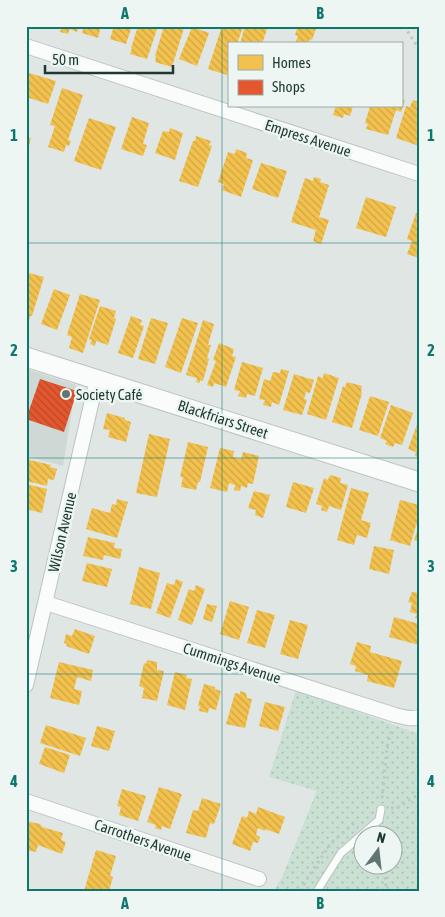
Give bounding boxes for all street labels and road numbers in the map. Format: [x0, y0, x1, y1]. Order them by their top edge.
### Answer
street label: Empress Avenue [263, 116, 353, 160]
street label: Blackfriars Street [176, 396, 270, 442]
street label: Wilson Avenue [45, 490, 79, 574]
street label: Cummings Avenue [181, 639, 283, 687]
street label: Carrothers Avenue [92, 815, 194, 865]

